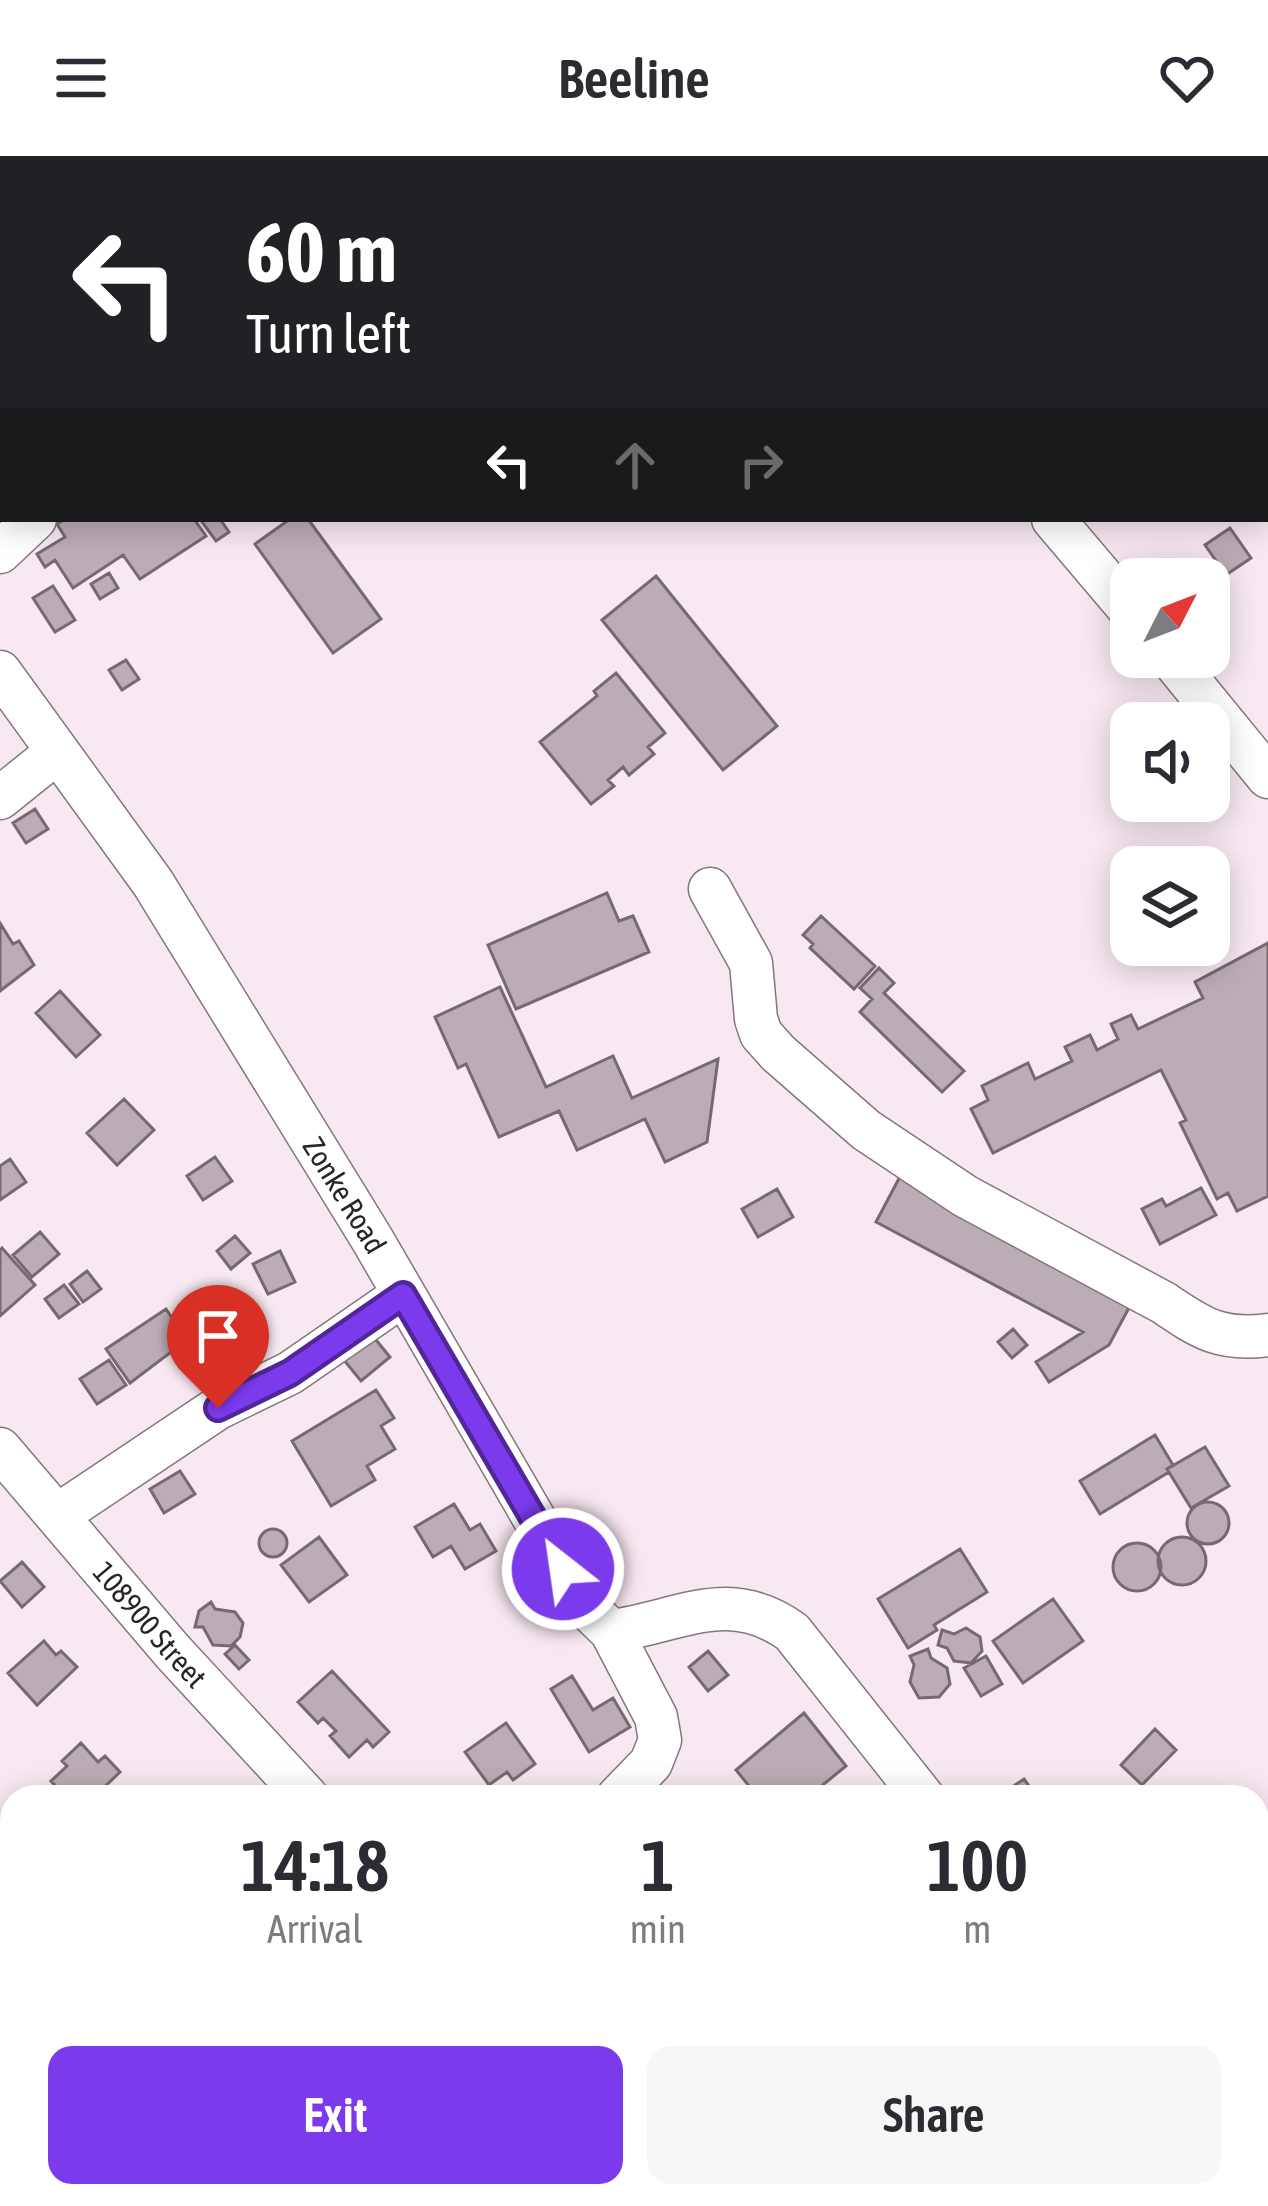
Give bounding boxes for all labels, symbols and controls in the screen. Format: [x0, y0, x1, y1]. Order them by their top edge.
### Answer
icon: menu [48, 45, 114, 111]
icon: heart [1154, 45, 1220, 111]
text: Beeline [558, 48, 710, 109]
icon: left [48, 204, 204, 360]
text: 60 m [246, 204, 397, 300]
text: Turn left [246, 303, 411, 364]
icon: left [476, 432, 542, 498]
icon: ahead [602, 432, 668, 498]
icon: right [728, 432, 794, 498]
north arrow [1110, 558, 1230, 678]
map controls [1110, 558, 1230, 966]
button: sound [1110, 702, 1230, 822]
button: layers [1110, 846, 1230, 966]
street label: Zonke Road [296, 1131, 393, 1259]
pin [167, 1285, 269, 1408]
icon: arrive [185, 1303, 251, 1369]
position arrow [500, 1506, 626, 1632]
street label: 108900 Street [87, 1555, 214, 1694]
text: 14:18 [241, 1824, 389, 1906]
text: 1 [641, 1824, 675, 1906]
text: 100 [927, 1824, 1028, 1906]
text: Arrival [267, 1907, 363, 1951]
text: min [630, 1907, 686, 1951]
text: m [963, 1907, 991, 1951]
button: Exit [48, 2046, 623, 2184]
button: Share [647, 2046, 1221, 2184]

